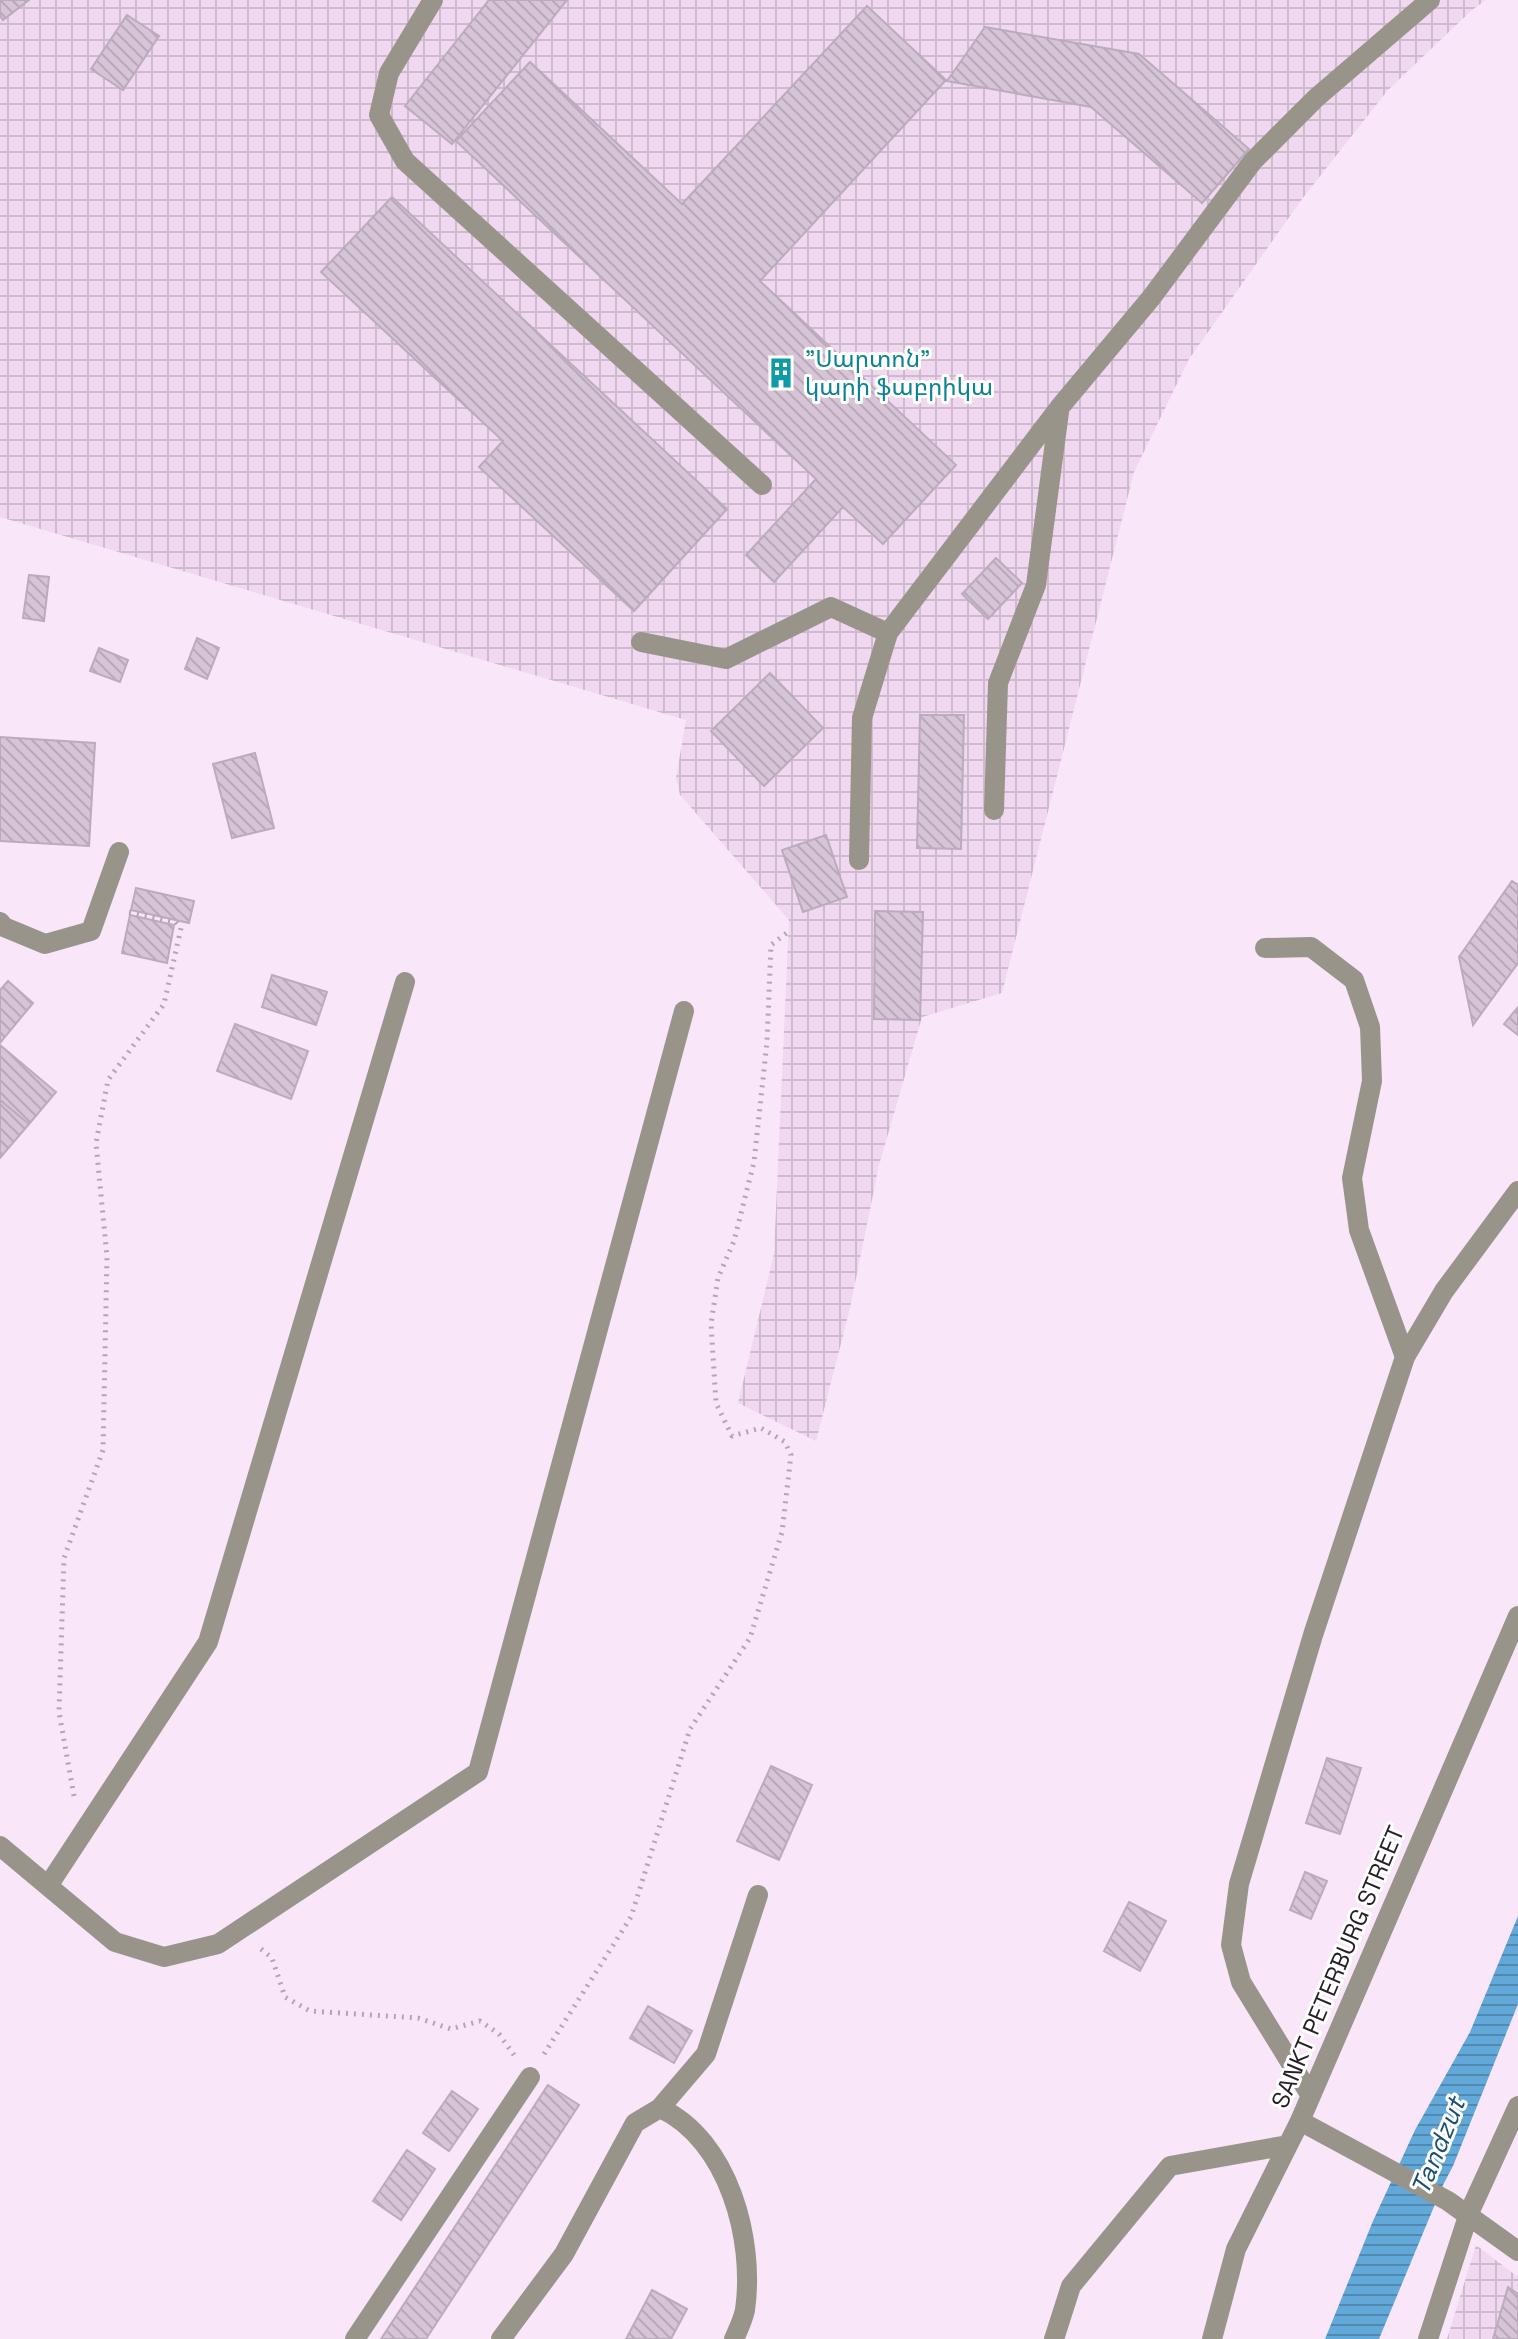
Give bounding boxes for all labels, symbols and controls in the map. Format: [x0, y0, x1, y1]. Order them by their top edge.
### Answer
place label: "Սարտոն" կարի ֆաբրիկա [805, 343, 993, 402]
building icon: "Սարտոն" կարի ֆաբրիկա [764, 356, 798, 390]
street label: SANKT PETERBURG STREET [1264, 1821, 1411, 2113]
water label: Tandzut [1403, 2090, 1474, 2200]

